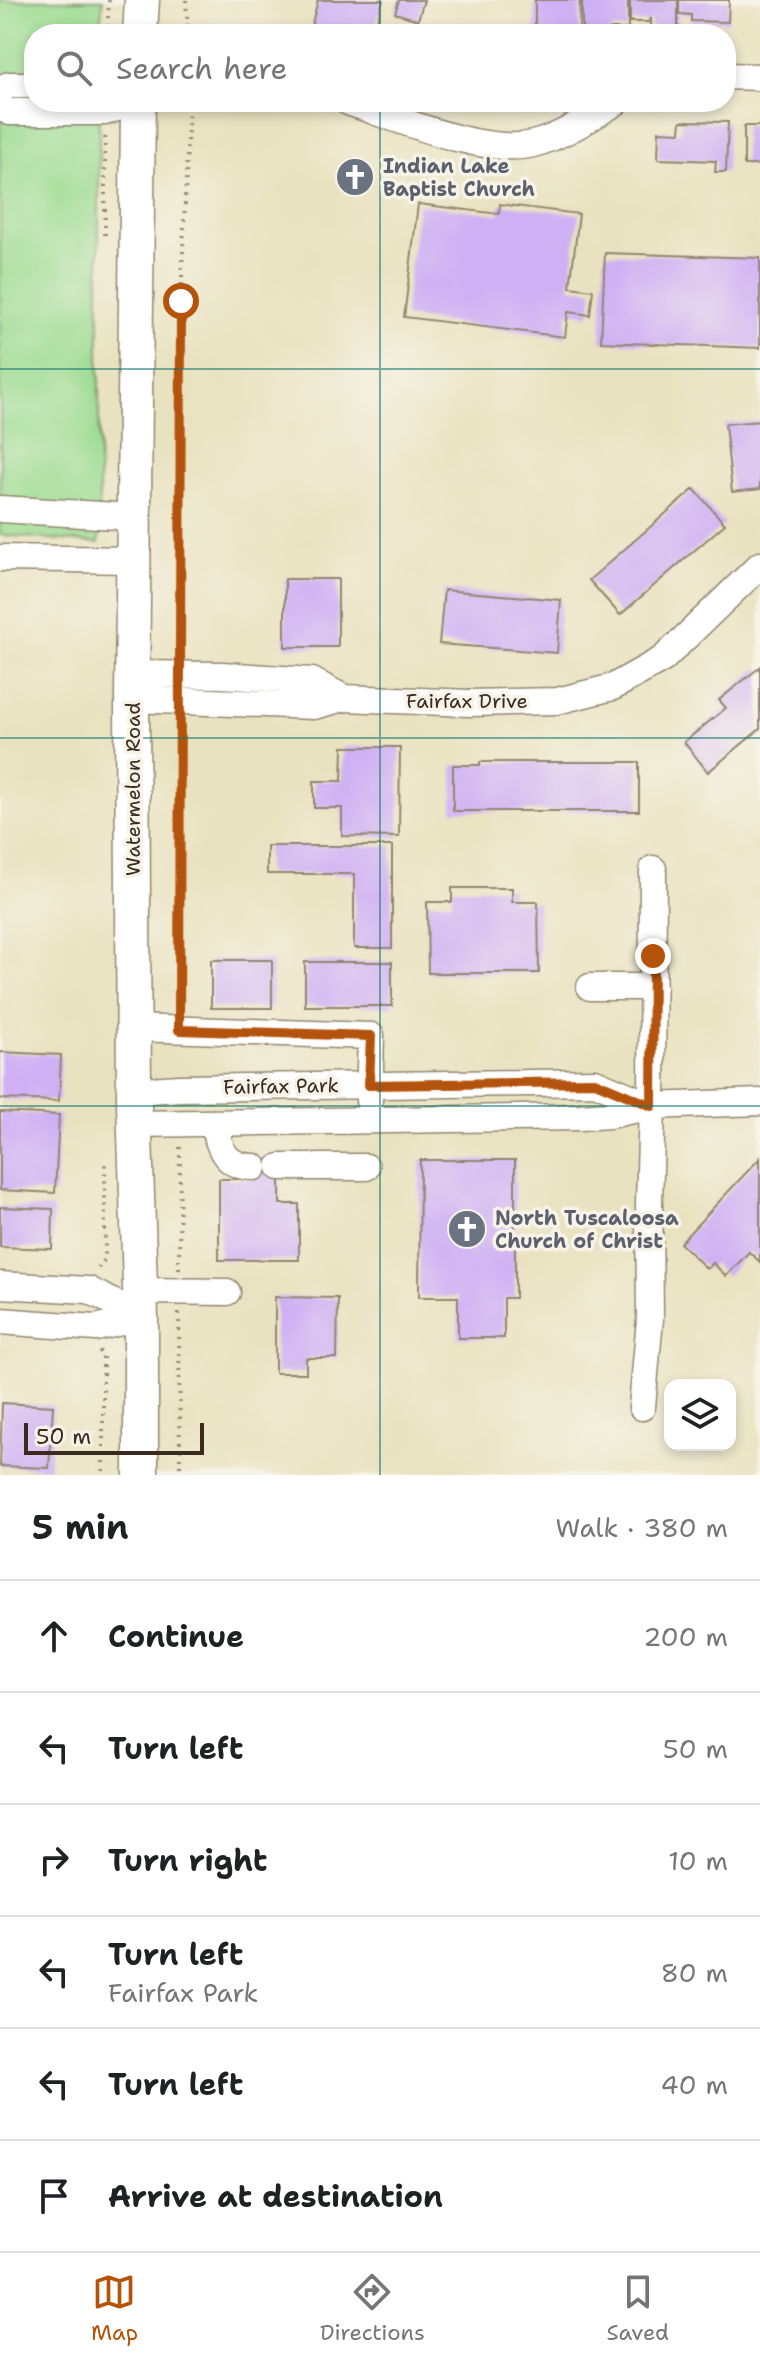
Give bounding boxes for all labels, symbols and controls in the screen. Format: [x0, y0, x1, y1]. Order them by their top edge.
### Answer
search box [24, 24, 736, 112]
icon: search [52, 46, 96, 90]
text: Search here [116, 48, 287, 89]
place label: Indian Lake Baptist Church [383, 153, 535, 202]
church icon: Indian Lake Baptist Church [334, 156, 376, 198]
route start [163, 283, 199, 319]
street label: Fairfax Drive [406, 688, 528, 714]
street label: Watermelon Road [120, 702, 146, 876]
route end [635, 938, 671, 974]
street label: Fairfax Park [223, 1072, 339, 1100]
place label: North Tuscaloosa Church of Christ [495, 1205, 679, 1254]
church icon: North Tuscaloosa Church of Christ [446, 1208, 488, 1250]
map controls [664, 1379, 736, 1451]
button: layers [664, 1379, 736, 1451]
scale bar [24, 1419, 204, 1455]
text: 50 m [36, 1422, 91, 1451]
text: 5 min [32, 1504, 129, 1550]
text: Walk · 380 m [555, 1510, 728, 1545]
icon: ahead [32, 1614, 76, 1658]
text: Continue [108, 1616, 244, 1657]
text: 200 m [643, 1619, 728, 1654]
icon: left [32, 1726, 76, 1770]
text: Turn left [108, 1728, 243, 1769]
text: 50 m [663, 1731, 728, 1766]
icon: right [32, 1838, 76, 1882]
text: Turn right [108, 1840, 267, 1881]
text: 10 m [668, 1843, 728, 1878]
text: Turn left [108, 1934, 243, 1975]
icon: left [32, 1950, 76, 1994]
text: 80 m [661, 1955, 728, 1990]
text: Fairfax Park [108, 1975, 259, 2010]
icon: left [32, 2062, 76, 2106]
text: Turn left [108, 2064, 243, 2105]
text: 40 m [661, 2067, 728, 2102]
icon: arrive [32, 2174, 76, 2218]
text: Arrive at destination [108, 2176, 443, 2217]
tab: Map [91, 2270, 138, 2347]
tab: Directions [320, 2270, 425, 2347]
tab: Saved [607, 2270, 669, 2347]

